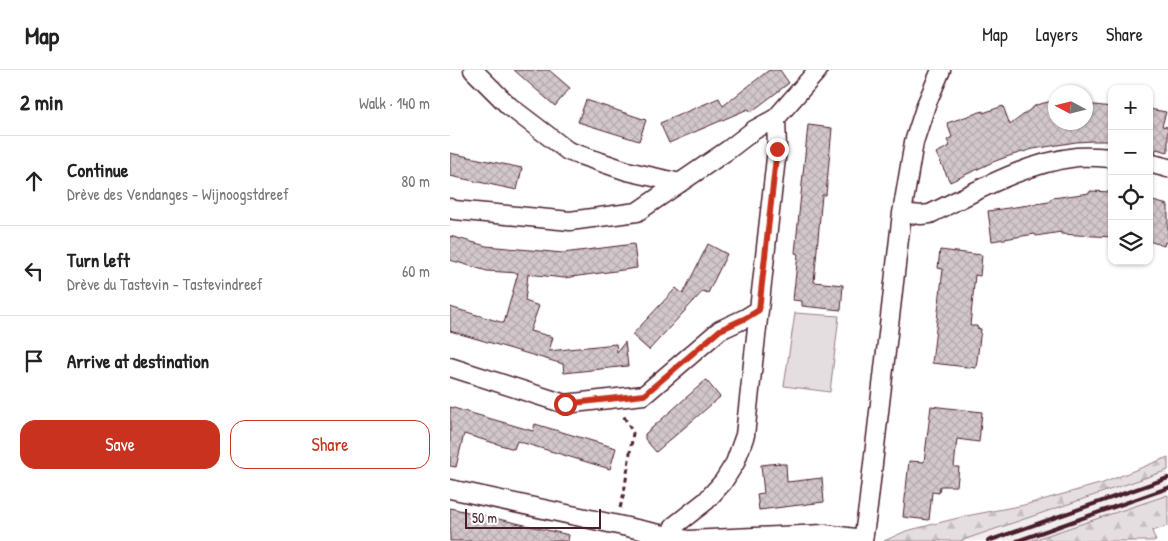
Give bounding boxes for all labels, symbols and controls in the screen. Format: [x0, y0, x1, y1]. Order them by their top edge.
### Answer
text: Map [25, 19, 59, 51]
text: Map [982, 22, 1008, 47]
text: Layers [1036, 22, 1078, 47]
text: Share [1106, 22, 1143, 47]
north arrow [1048, 85, 1093, 130]
map controls [1108, 85, 1153, 265]
button: + [1108, 85, 1153, 130]
text: 2 min [20, 88, 63, 117]
text: Walk · 140 m [359, 92, 430, 114]
button: − [1108, 130, 1153, 175]
route end [766, 138, 789, 161]
text: Continue [67, 157, 128, 183]
icon: ahead [20, 167, 48, 195]
text: 80 m [401, 170, 430, 192]
button: locate [1108, 175, 1153, 220]
text: Drève des Vendanges - Wijnoogstdreef [67, 183, 289, 205]
button: layers [1108, 220, 1153, 265]
text: Turn left [67, 247, 130, 273]
icon: left [20, 257, 48, 285]
text: 60 m [402, 260, 430, 282]
text: Drève du Tastevin - Tastevindreef [67, 273, 263, 295]
icon: arrive [20, 347, 48, 375]
text: Arrive at destination [67, 348, 209, 374]
route start [554, 393, 577, 416]
button: Save [20, 420, 220, 469]
button: Share [230, 420, 430, 469]
scale bar [465, 506, 601, 529]
text: 50 m [472, 508, 497, 527]

